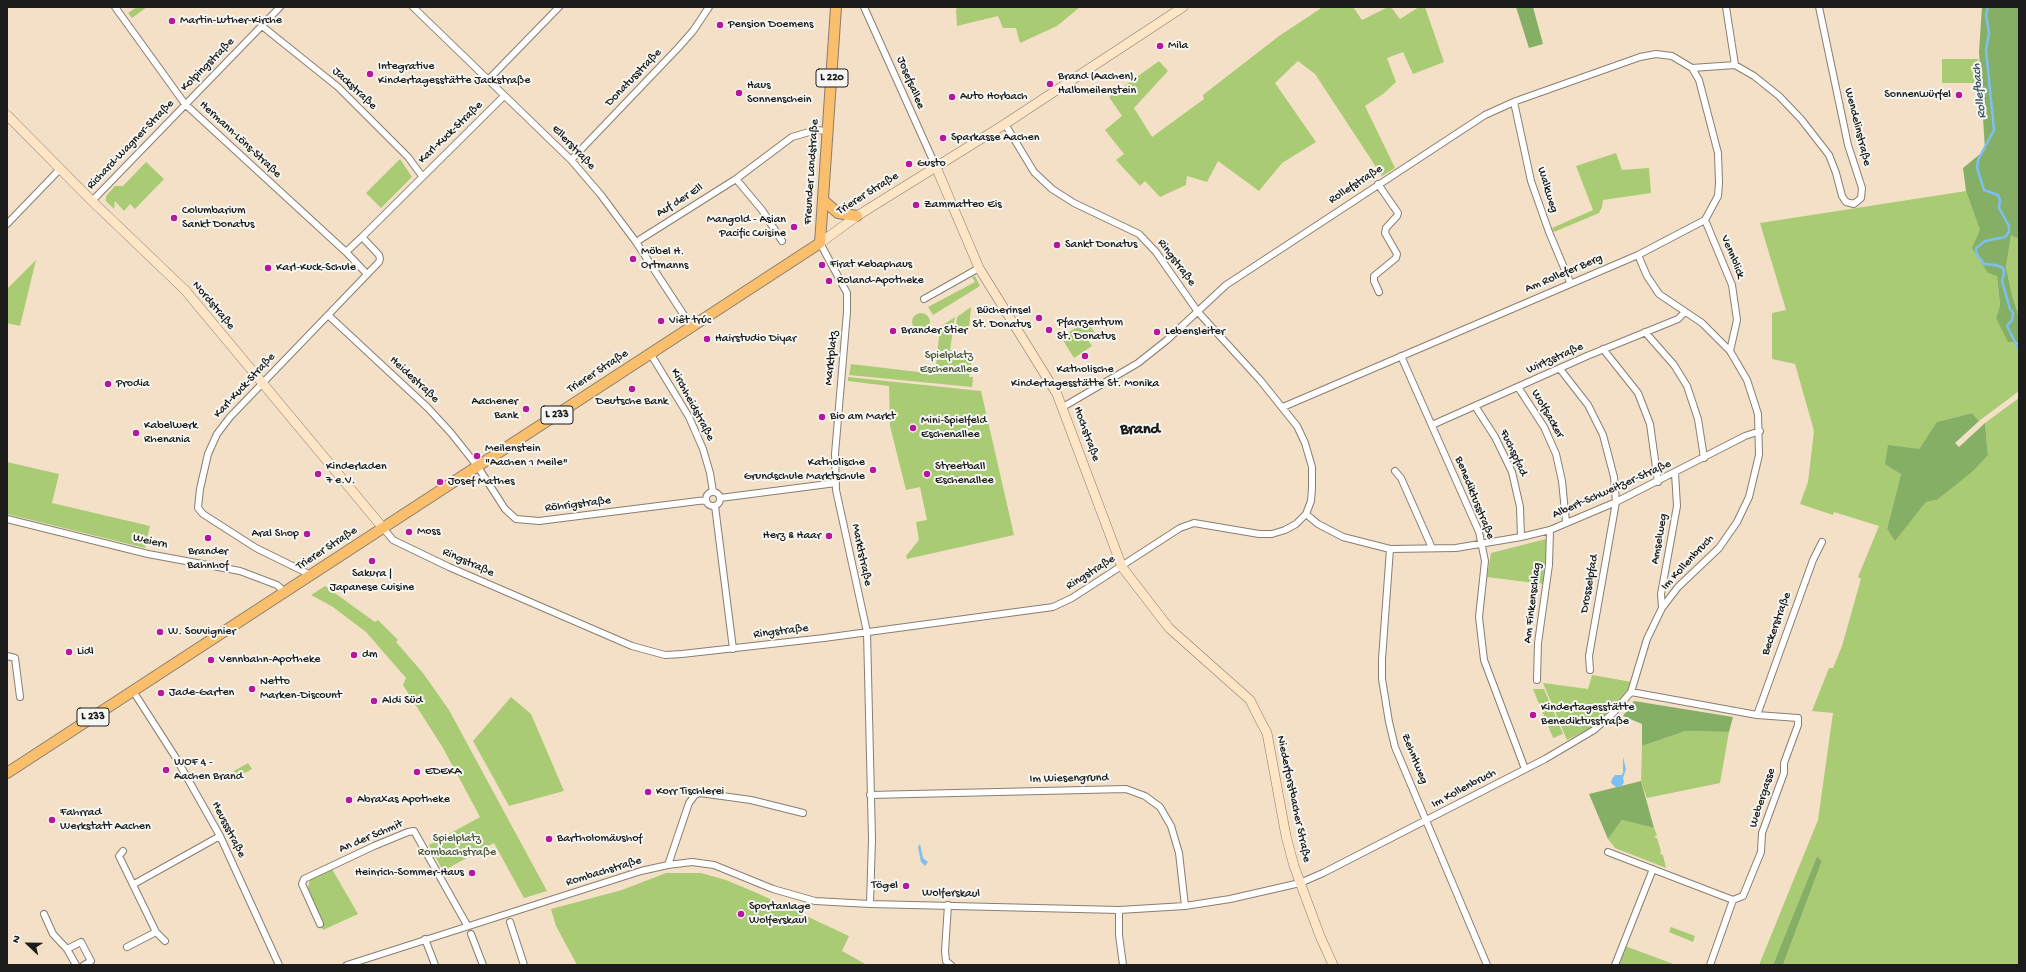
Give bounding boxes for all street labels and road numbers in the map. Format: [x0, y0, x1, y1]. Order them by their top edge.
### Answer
street label: Kolpingstraße [178, 35, 238, 95]
street label: Donatusstraße [603, 46, 665, 110]
street label: Josefsallee [893, 55, 927, 111]
street label: Jackstraße [329, 65, 379, 113]
road number: L 220 [816, 69, 848, 87]
street label: Wendelinstraße [1840, 86, 1874, 168]
street label: Richard-Wagner-Straße [84, 97, 178, 193]
street label: Hermann-Löns-Straße [196, 98, 284, 182]
street label: Karl-Kuck-Straße [416, 99, 486, 167]
street label: Freunder Landstraße [801, 119, 823, 225]
street label: Ellerstraße [548, 123, 598, 173]
street label: Rollefstraße [1326, 162, 1386, 208]
street label: Walkweg [1533, 165, 1561, 215]
street label: Trierer Straße [834, 169, 902, 219]
street label: Auf der Ell [654, 181, 706, 221]
street label: Vennblick [1717, 233, 1747, 281]
street label: Ringstraße [1154, 237, 1198, 289]
street label: Am Rollefer Berg [1523, 251, 1605, 297]
street label: Nordstraße [189, 279, 237, 333]
street label: Marktplatz [822, 330, 842, 386]
street label: Wirtzstraße [1524, 340, 1586, 378]
street label: Trierer Straße [565, 347, 631, 397]
street label: Karl-Kuck-Straße [211, 350, 279, 422]
street label: Heidestraße [386, 353, 442, 407]
street label: Kirchheidstraße [667, 366, 717, 444]
street label: Wolfsacker [1527, 387, 1567, 441]
street label: Hochstraße [1069, 405, 1103, 463]
road number: L 233 [541, 406, 573, 424]
street label: Fuchspfad [1496, 427, 1530, 479]
street label: Benediktusstraße [1451, 455, 1497, 541]
street label: Albert-Schweitzer-Straße [1550, 457, 1674, 523]
street label: Röhrigstraße [544, 494, 612, 516]
street label: Amselweg [1648, 513, 1672, 565]
street label: Marktstraße [847, 523, 875, 587]
street label: Trierer Straße [294, 524, 360, 574]
street label: Weiern [131, 531, 169, 553]
street label: Im Kollenbruch [1659, 532, 1717, 594]
street label: Ringstraße [440, 545, 496, 581]
street label: Ringstraße [1064, 552, 1118, 594]
street label: Drosselpfad [1578, 554, 1602, 614]
street label: Am Finkenschlag [1521, 562, 1545, 644]
street label: Beckerstraße [1759, 591, 1795, 657]
street label: Ringstraße [753, 621, 809, 643]
road number: L 233 [77, 708, 109, 726]
street label: Zehntweg [1397, 732, 1431, 786]
street label: Niederforstbacher Straße [1273, 734, 1313, 864]
street label: Im Kollenbruch [1429, 766, 1499, 812]
street label: Webergasse [1747, 766, 1779, 830]
street label: Im Wiesengrund [1029, 771, 1109, 787]
street label: Heussstraße [208, 799, 248, 861]
street label: An der Schmit [337, 817, 405, 857]
street label: Rombachstraße [564, 854, 644, 890]
street label: Wolferskaul [922, 886, 980, 902]

